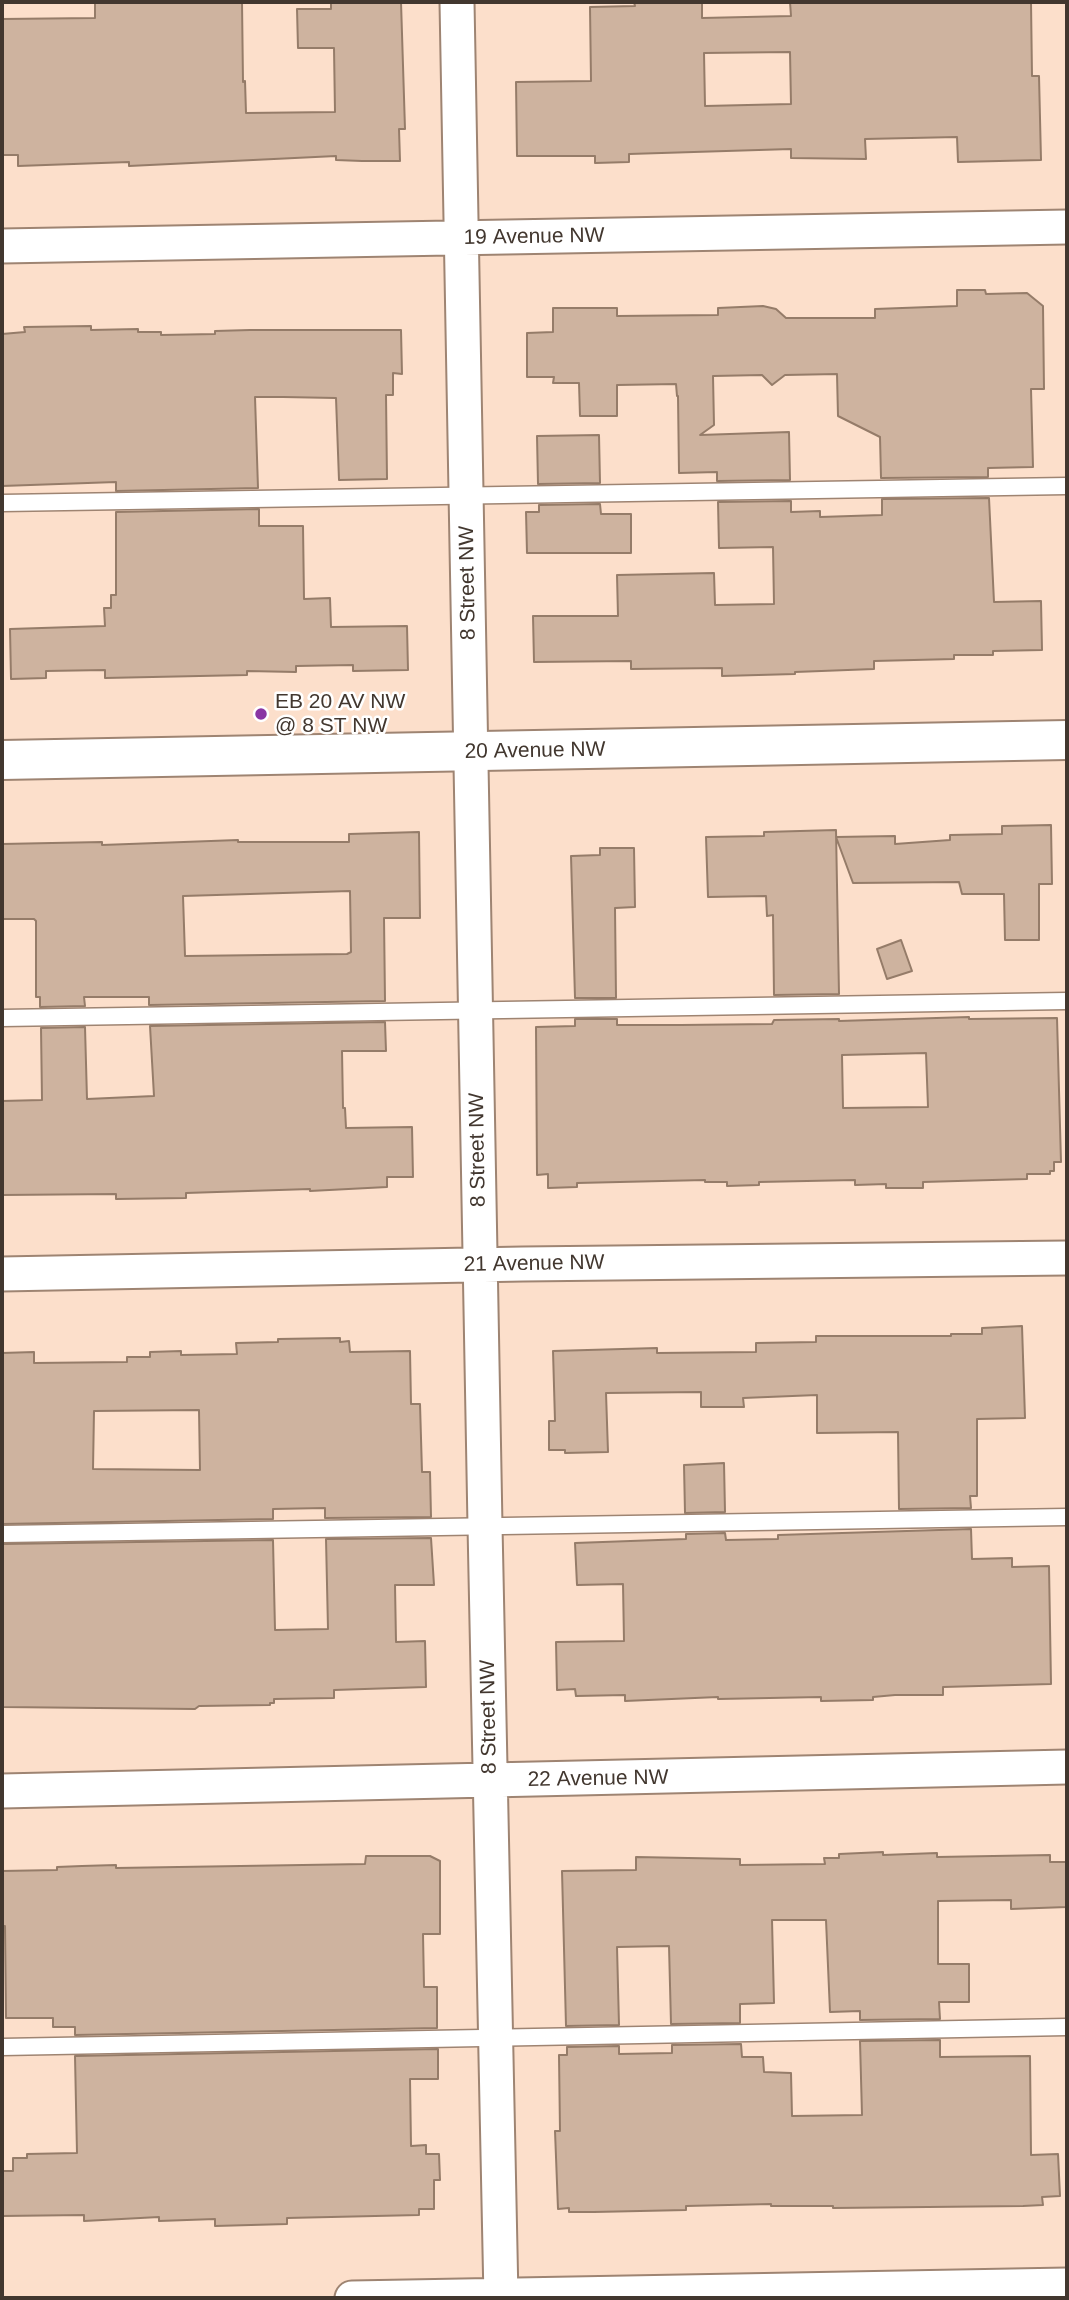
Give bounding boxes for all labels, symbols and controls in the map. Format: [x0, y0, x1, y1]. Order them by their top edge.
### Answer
street label: 19 Avenue NW [463, 223, 605, 251]
street label: 8 Street NW [454, 526, 482, 640]
place label: EB 20 AV NW @ 8 ST NW [275, 689, 405, 739]
marker: EB 20 AV NW @ 8 ST NW [253, 706, 269, 722]
street label: 20 Avenue NW [464, 737, 606, 765]
street label: 8 Street NW [464, 1093, 492, 1207]
street label: 21 Avenue NW [463, 1250, 605, 1278]
street label: 8 Street NW [475, 1660, 503, 1774]
street label: 22 Avenue NW [527, 1765, 669, 1793]

